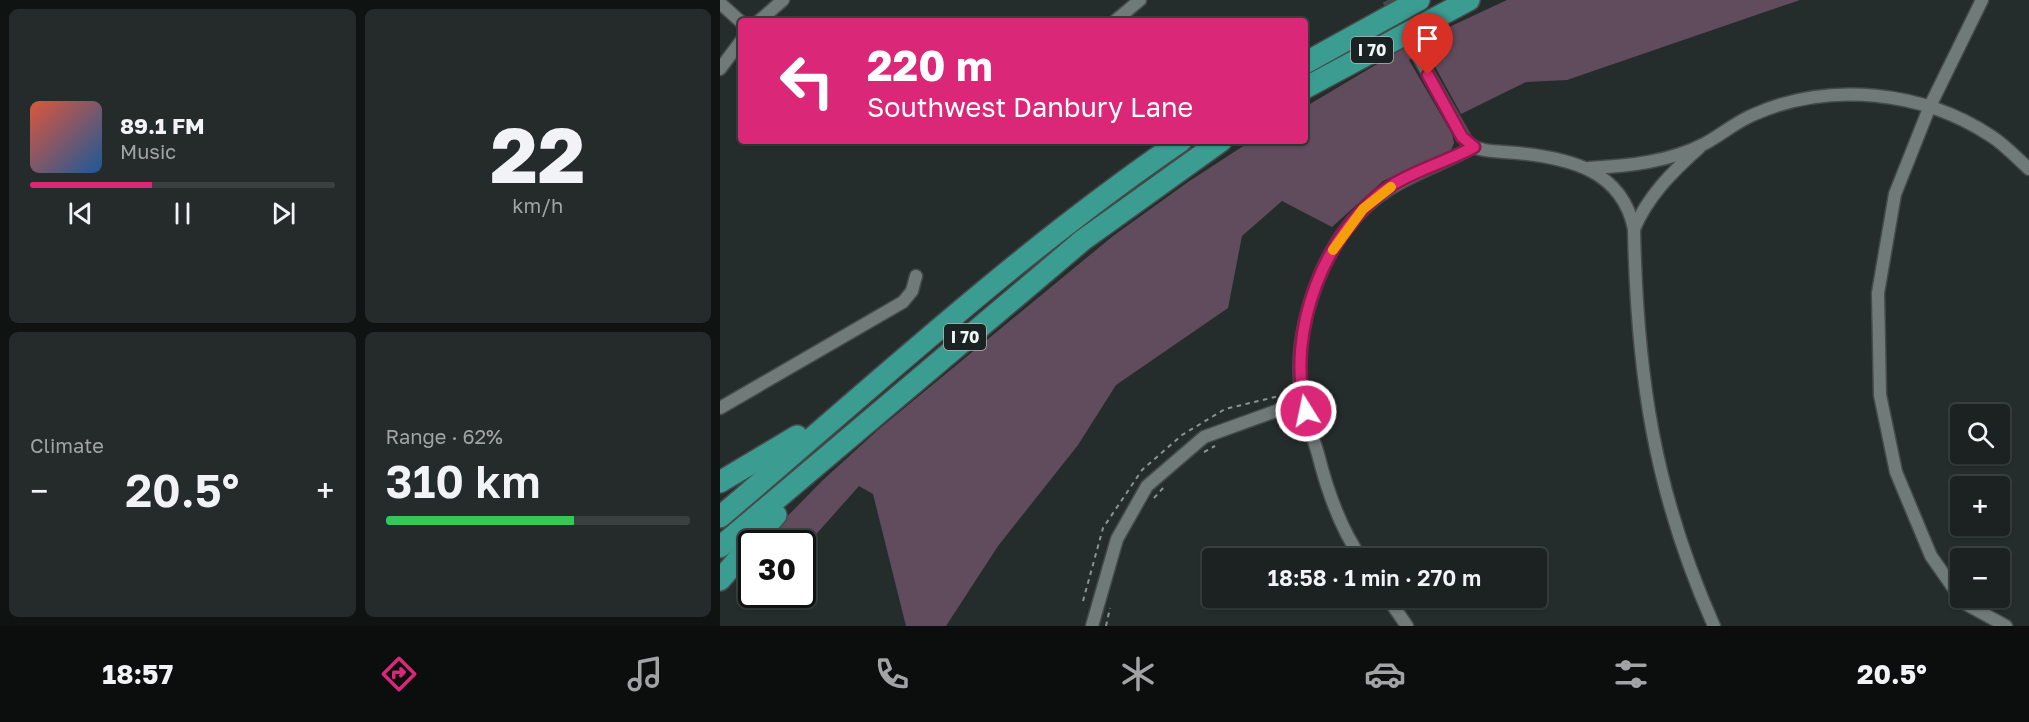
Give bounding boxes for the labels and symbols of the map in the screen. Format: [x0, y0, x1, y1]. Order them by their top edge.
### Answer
pin [1402, 13, 1453, 75]
road number: I 70 [1351, 37, 1393, 63]
road number: I 70 [944, 324, 986, 350]
position arrow [1274, 379, 1338, 443]
speed limit sign: 30 [738, 530, 816, 608]

